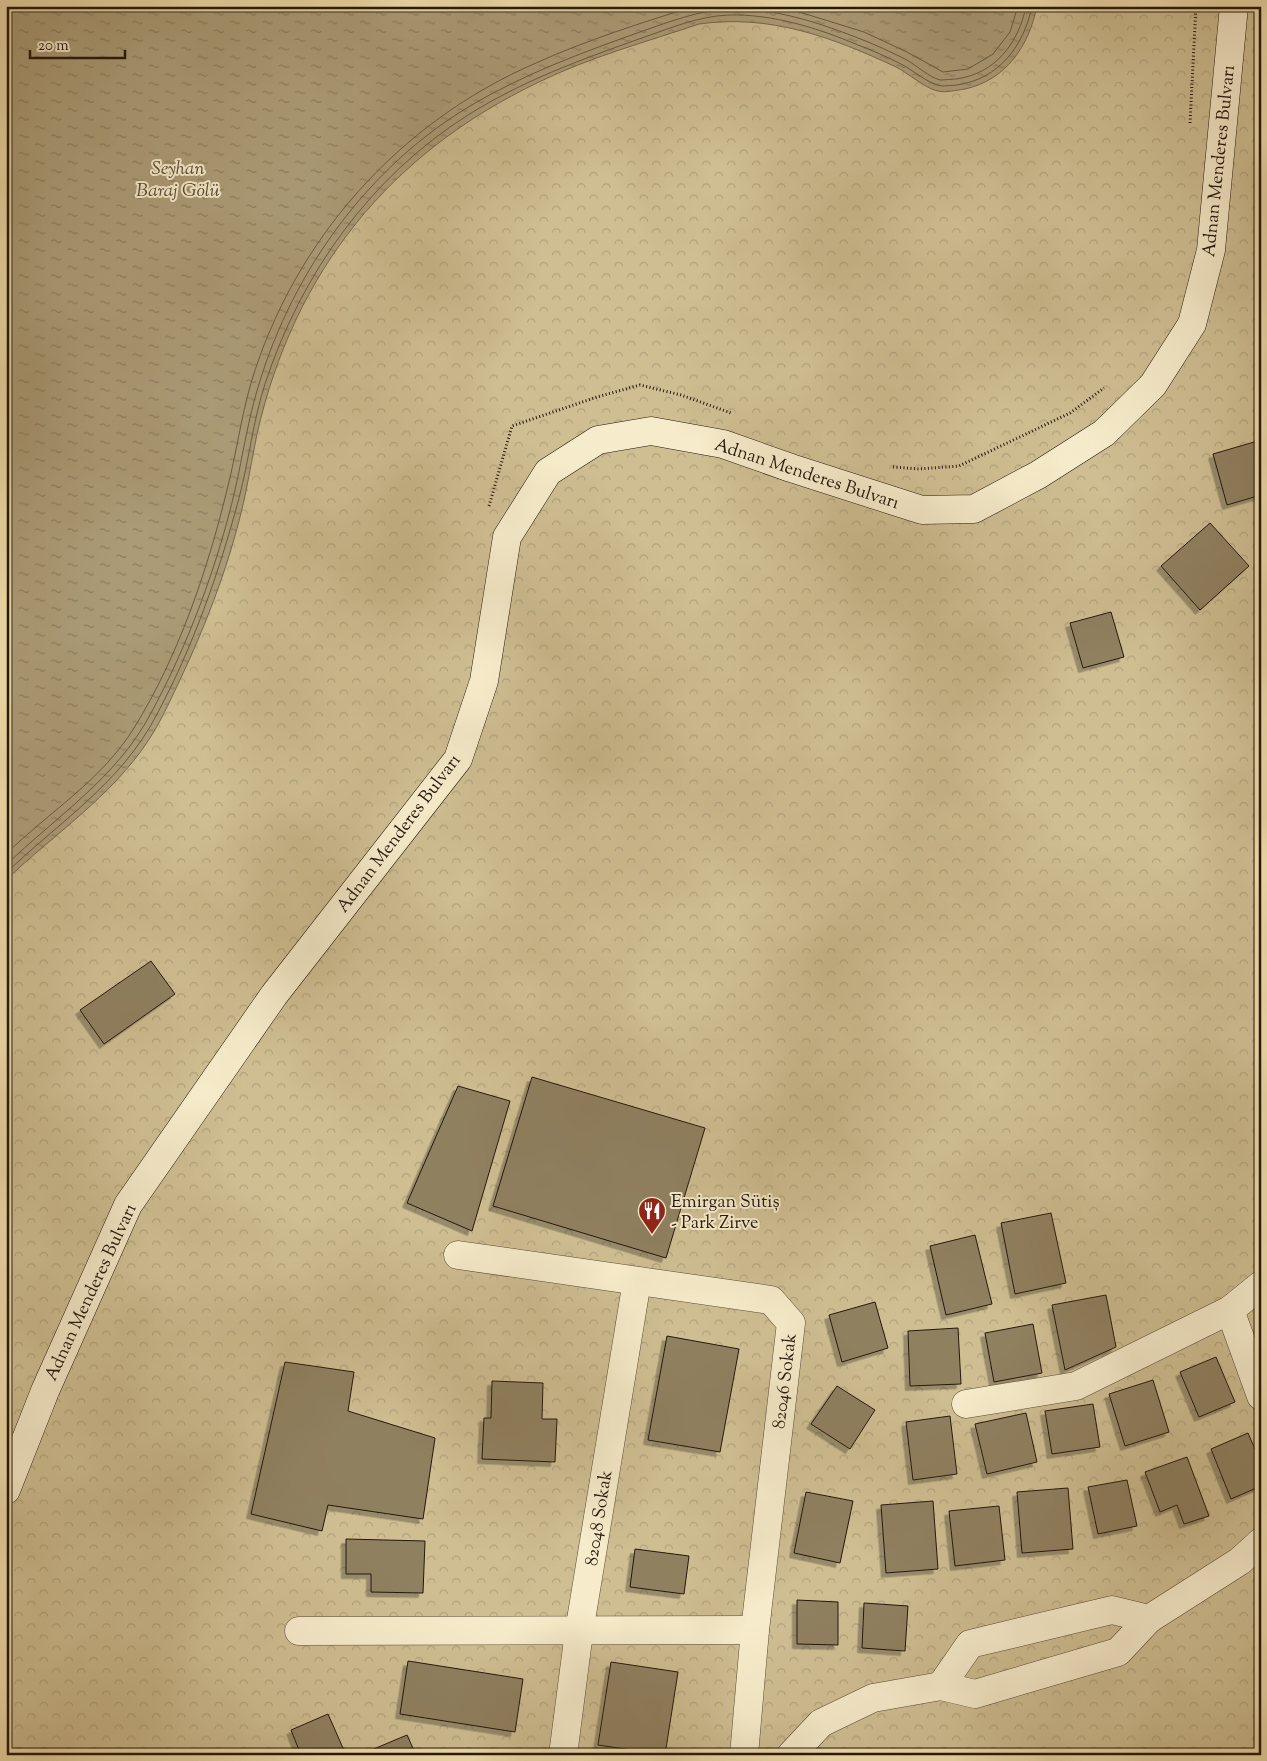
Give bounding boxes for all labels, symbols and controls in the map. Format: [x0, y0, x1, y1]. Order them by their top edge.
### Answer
scale bar [30, 28, 125, 60]
text: 20 m [38, 36, 69, 57]
street label: Adnan Menderes Bulvarı [1197, 64, 1243, 258]
water label: Seyhan Baraj Gölü [136, 156, 220, 205]
street label: Adnan Menderes Bulvarı [711, 433, 902, 517]
street label: Adnan Menderes Bulvarı [331, 749, 468, 919]
place label: Emirgan Sütiş - Park Zirve [671, 1190, 780, 1237]
restaurant icon: Emirgan Sütiş - Park Zirve [637, 1196, 667, 1235]
street label: Adnan Menderes Bulvarı [39, 1200, 144, 1386]
street label: 82046 Sokak [767, 1332, 805, 1430]
street label: 82048 Sokak [580, 1469, 620, 1568]

